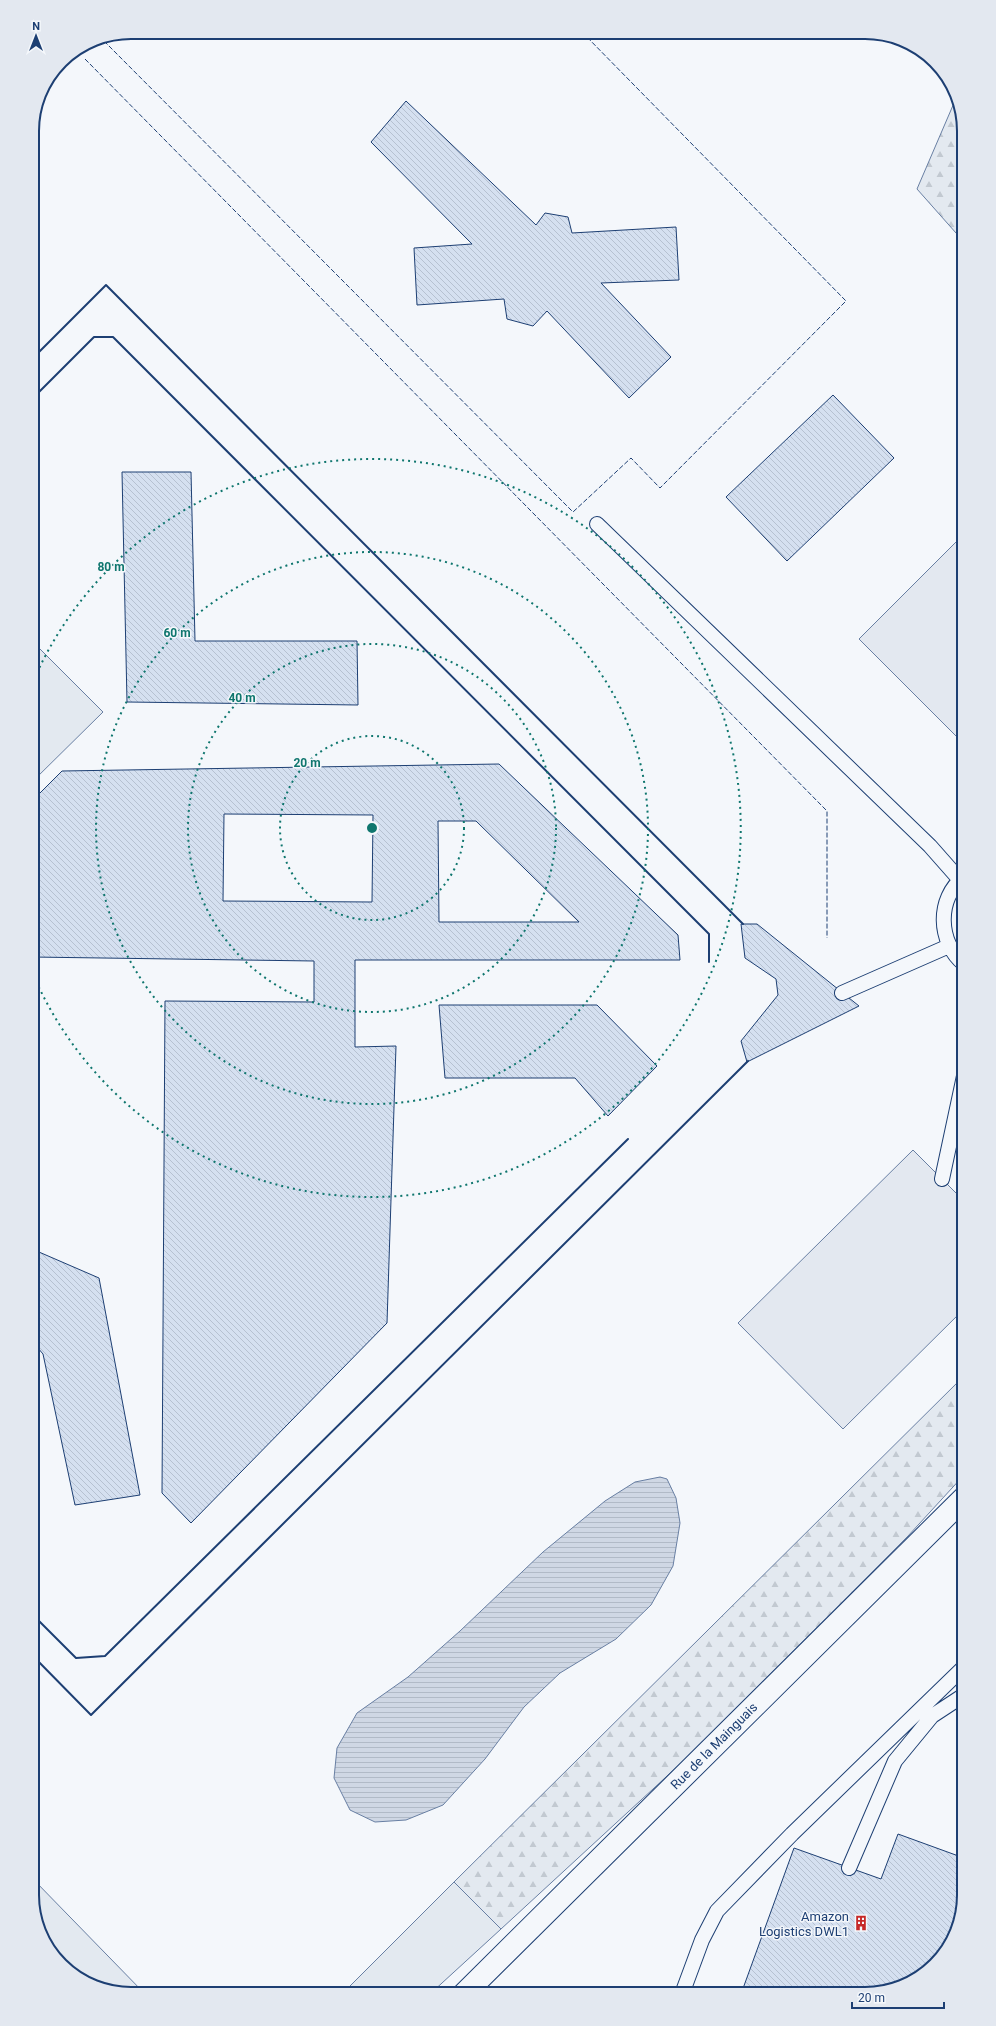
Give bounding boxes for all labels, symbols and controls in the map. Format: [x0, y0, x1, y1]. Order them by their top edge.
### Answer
north arrow [16, 16, 56, 56]
text: N [32, 20, 40, 33]
text: 80 m [97, 560, 125, 574]
text: 60 m [163, 626, 191, 640]
text: 40 m [228, 691, 256, 705]
text: 20 m [293, 756, 321, 770]
centre of rings [365, 821, 379, 835]
street label: Rue de la Mainguais [668, 1699, 761, 1792]
place label: Amazon Logistics DWL1 [759, 1909, 849, 1939]
building icon: Amazon Logistics DWL1 [852, 1914, 870, 1932]
scale bar [852, 1984, 944, 2010]
text: 20 m [858, 1991, 885, 2005]

